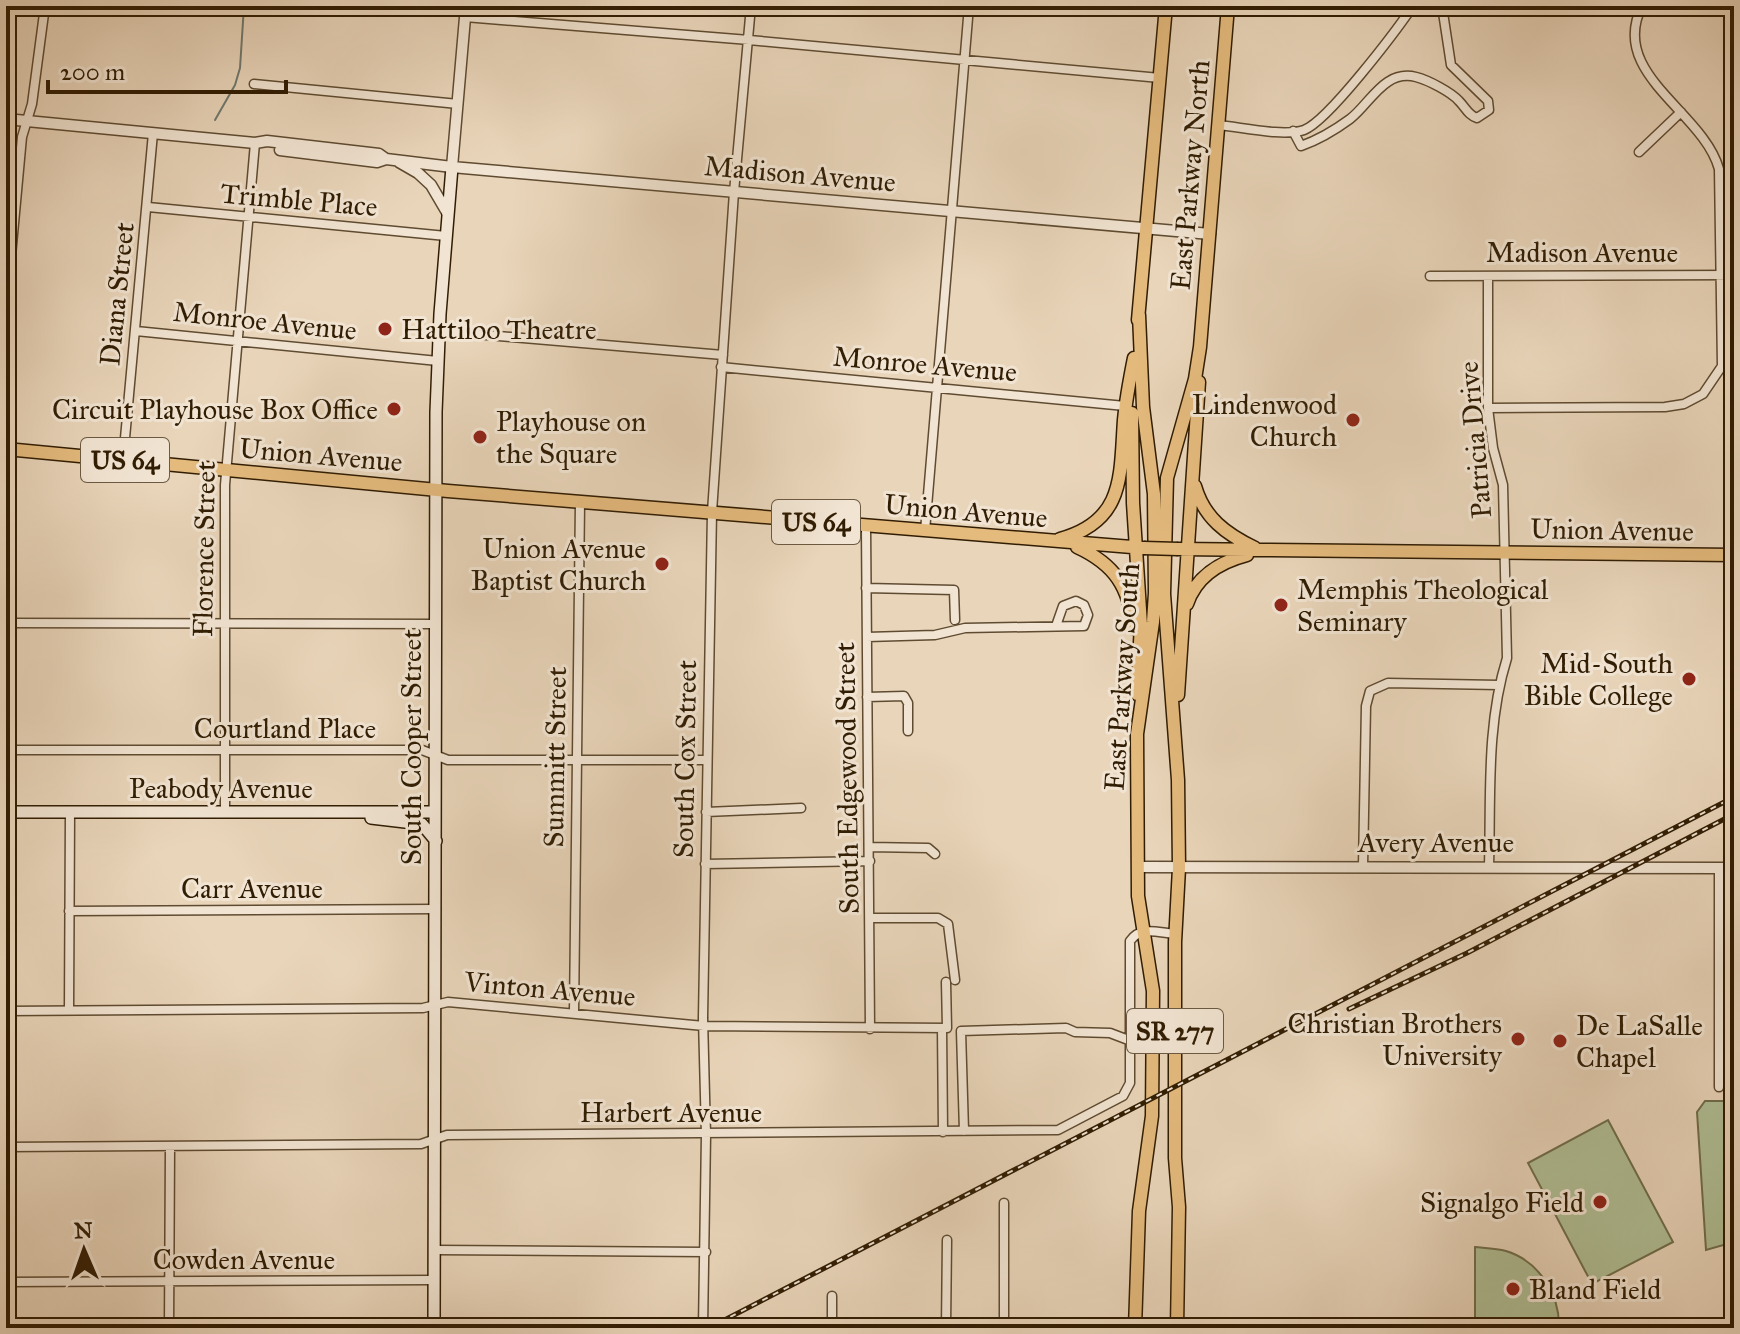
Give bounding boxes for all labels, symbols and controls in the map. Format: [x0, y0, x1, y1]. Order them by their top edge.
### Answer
scale bar [48, 44, 286, 94]
text: 200 m [60, 57, 125, 87]
street label: East Parkway North [1163, 58, 1218, 292]
street label: Madison Avenue [703, 148, 897, 200]
street label: Trimble Place [219, 176, 379, 224]
street label: Diana Street [92, 220, 142, 368]
street label: Madison Avenue [1486, 235, 1678, 270]
street label: Monroe Avenue [171, 294, 359, 348]
place label: Hattiloo Theatre [401, 312, 597, 347]
marker: Hattiloo Theatre [376, 320, 394, 338]
street label: Monroe Avenue [832, 339, 1018, 389]
street label: Patricia Drive [1451, 360, 1499, 520]
place label: Lindenwood Church [1192, 387, 1337, 454]
place label: Circuit Playhouse Box Office [52, 392, 378, 427]
marker: Circuit Playhouse Box Office [385, 400, 403, 418]
place label: Playhouse on the Square [496, 404, 646, 471]
marker: Lindenwood Church [1344, 411, 1362, 429]
marker: Playhouse on the Square [471, 428, 489, 446]
street label: Union Avenue [238, 430, 404, 480]
road number: US 64 [81, 438, 169, 482]
street label: Florence Street [185, 461, 223, 637]
street label: Union Avenue [883, 486, 1049, 536]
road number: US 64 [772, 500, 860, 544]
street label: Union Avenue [1530, 511, 1694, 549]
place label: Union Avenue Baptist Church [471, 531, 646, 598]
marker: Union Avenue Baptist Church [653, 555, 671, 573]
street label: East Parkway South [1097, 561, 1147, 792]
place label: Memphis Theological Seminary [1297, 572, 1549, 639]
marker: Memphis Theological Seminary [1272, 596, 1290, 614]
street label: South Cooper Street [394, 629, 429, 865]
street label: South Edgewood Street [827, 642, 867, 914]
place label: Mid-South Bible College [1524, 646, 1673, 713]
street label: South Cox Street [666, 660, 704, 858]
street label: Summitt Street [536, 666, 574, 848]
marker: Mid-South Bible College [1680, 670, 1698, 688]
street label: Courtland Place [194, 711, 376, 746]
street label: Peabody Avenue [129, 771, 313, 806]
street label: Avery Avenue [1357, 825, 1514, 860]
street label: Carr Avenue [181, 871, 323, 906]
street label: Vinton Avenue [462, 964, 637, 1014]
place label: Christian Brothers University [1287, 1006, 1503, 1073]
place label: De LaSalle Chapel [1576, 1008, 1703, 1075]
road number: SR 277 [1127, 1009, 1223, 1053]
marker: Christian Brothers University [1509, 1030, 1527, 1048]
marker: De LaSalle Chapel [1551, 1032, 1569, 1050]
street label: Harbert Avenue [580, 1095, 762, 1130]
place label: Signalgo Field [1420, 1185, 1584, 1220]
marker: Signalgo Field [1591, 1193, 1609, 1211]
north arrow [44, 1210, 124, 1290]
text: N [74, 1217, 93, 1244]
street label: Cowden Avenue [153, 1242, 335, 1277]
place label: Bland Field [1529, 1272, 1661, 1307]
marker: Bland Field [1504, 1280, 1522, 1298]

